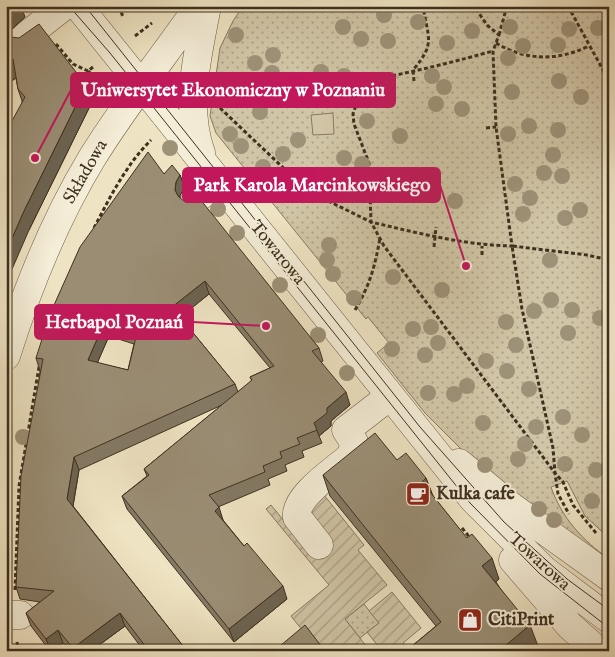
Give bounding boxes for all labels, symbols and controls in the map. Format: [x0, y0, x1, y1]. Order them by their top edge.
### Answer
callout: Uniwersytet Ekonomiczny w Poznaniu [71, 73, 395, 107]
text: Uniwersytet Ekonomiczny w Poznaniu [80, 79, 385, 103]
street label: Składowa [58, 136, 114, 208]
callout: Park Karola Marcinkowskiego [183, 168, 440, 202]
text: Park Karola Marcinkowskiego [194, 174, 430, 198]
street label: Towarowa [244, 216, 310, 290]
callout: Herbapol Poznań [35, 305, 193, 339]
text: Herbapol Poznań [45, 311, 183, 335]
cafe icon: Kulka cafe [405, 481, 431, 507]
place label: Kulka cafe [436, 483, 516, 506]
street label: Towarowa [503, 528, 575, 596]
shop icon: CitiPrint [457, 607, 483, 633]
place label: CitiPrint [488, 609, 555, 632]

